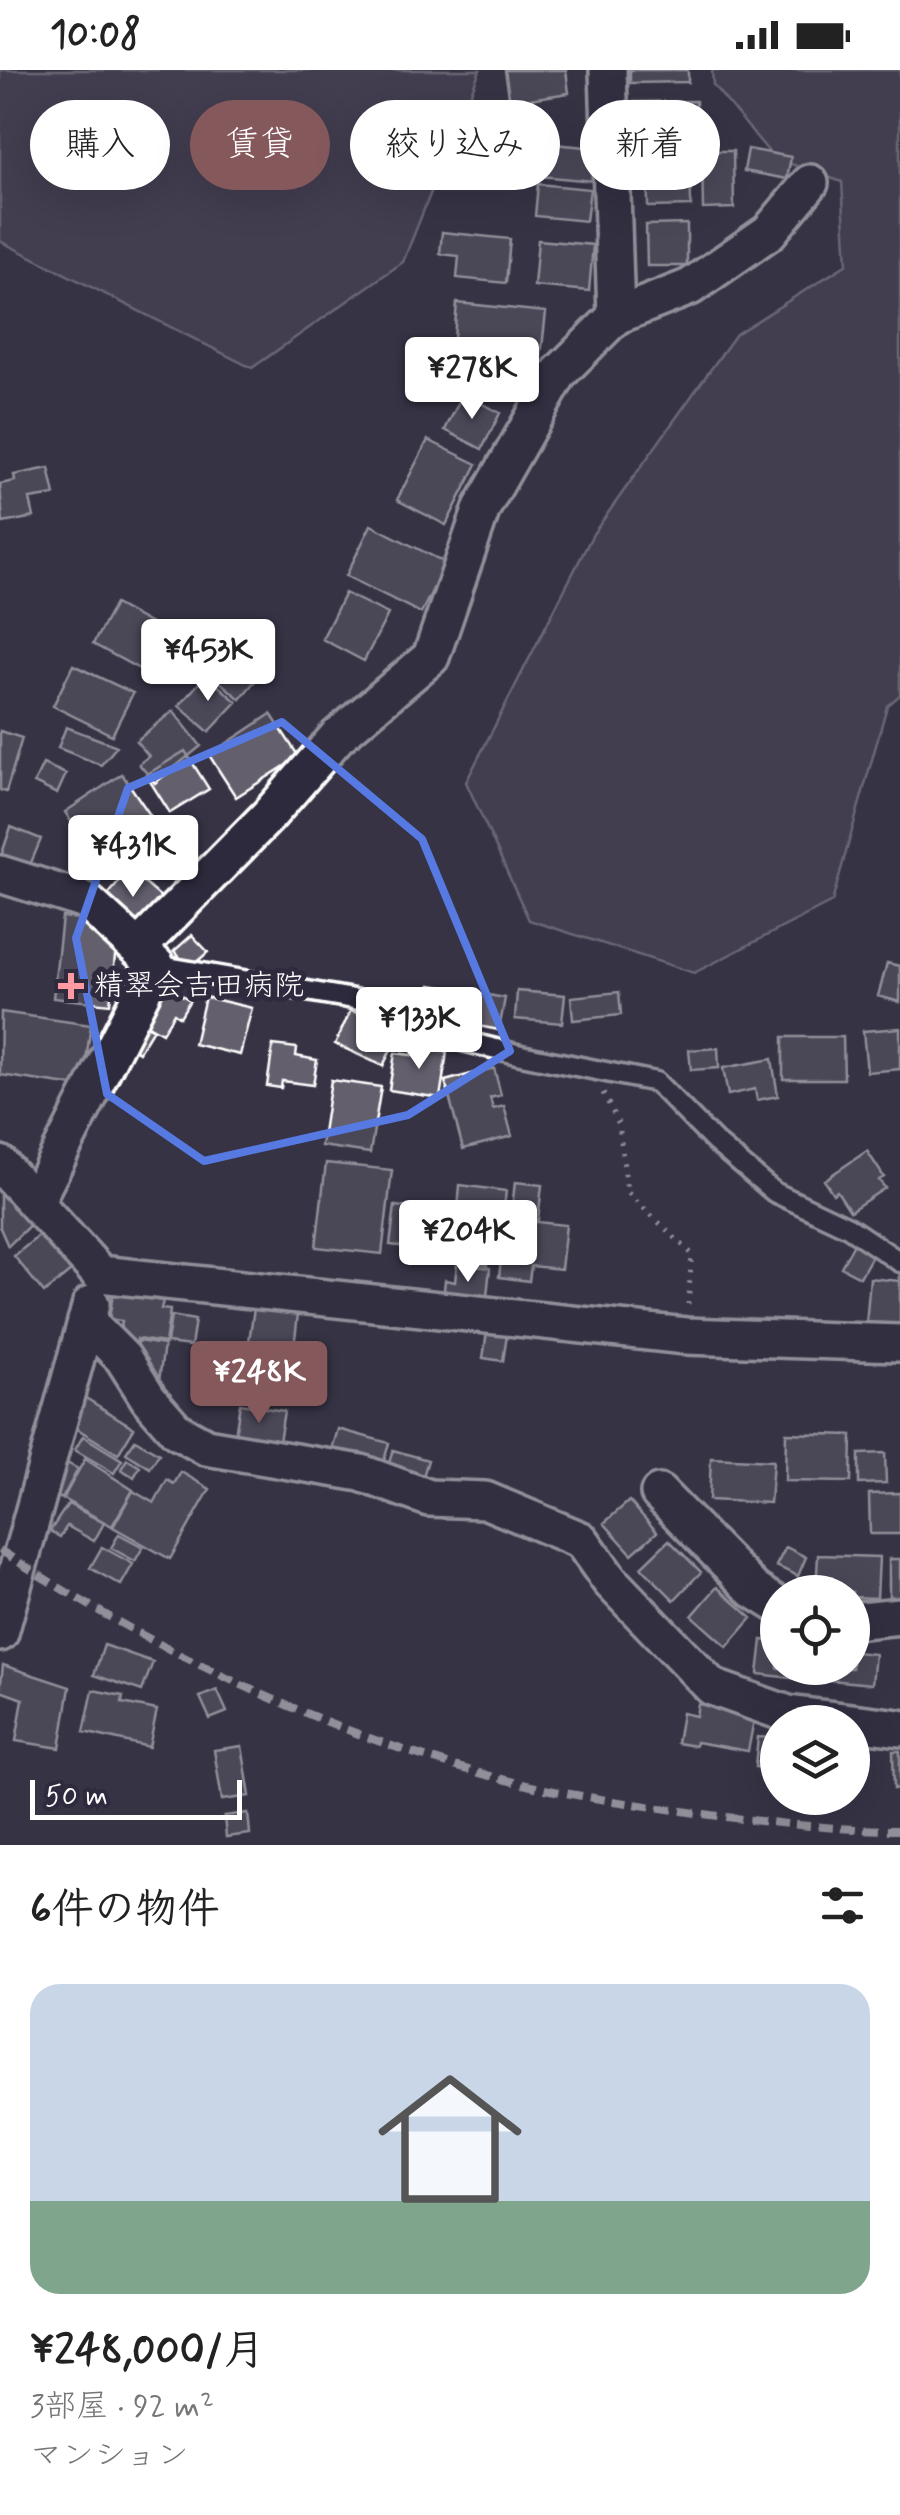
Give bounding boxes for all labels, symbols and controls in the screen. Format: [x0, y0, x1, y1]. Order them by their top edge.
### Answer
text: 10:08 [50, 11, 141, 60]
chip: 購入 [30, 100, 170, 190]
chip: 賃貸 [190, 100, 330, 190]
chip: 絞り込み [350, 100, 560, 190]
chip: 新着 [580, 100, 720, 190]
pin: ¥278K [402, 337, 542, 422]
text: ¥278K [427, 348, 517, 390]
pin: ¥453K [138, 619, 278, 704]
text: ¥453K [163, 630, 253, 672]
pin: ¥431K [63, 815, 203, 900]
text: ¥431K [90, 826, 176, 868]
place label: 精翠会吉田病院 [94, 967, 304, 1006]
marker: 精翠会吉田病院 [58, 973, 84, 999]
pin: ¥133K [349, 987, 489, 1072]
text: ¥133K [378, 998, 460, 1040]
pin: ¥204K [398, 1200, 538, 1285]
text: ¥204K [421, 1211, 515, 1253]
pin: ¥248K [189, 1341, 329, 1426]
text: ¥248K [212, 1352, 306, 1394]
map controls [760, 1575, 870, 1815]
button: locate [760, 1575, 870, 1685]
button: layers [760, 1705, 870, 1815]
scale bar [30, 1775, 242, 1820]
text: 50 m [45, 1779, 108, 1816]
icon: filters [815, 1878, 870, 1933]
text: 6件の物件 [30, 1883, 220, 1938]
icon: home [360, 2049, 540, 2229]
text: ¥248,000/月 [30, 2324, 265, 2379]
text: 3部屋 · 92 m² [30, 2386, 214, 2428]
text: マンション [30, 2435, 189, 2477]

